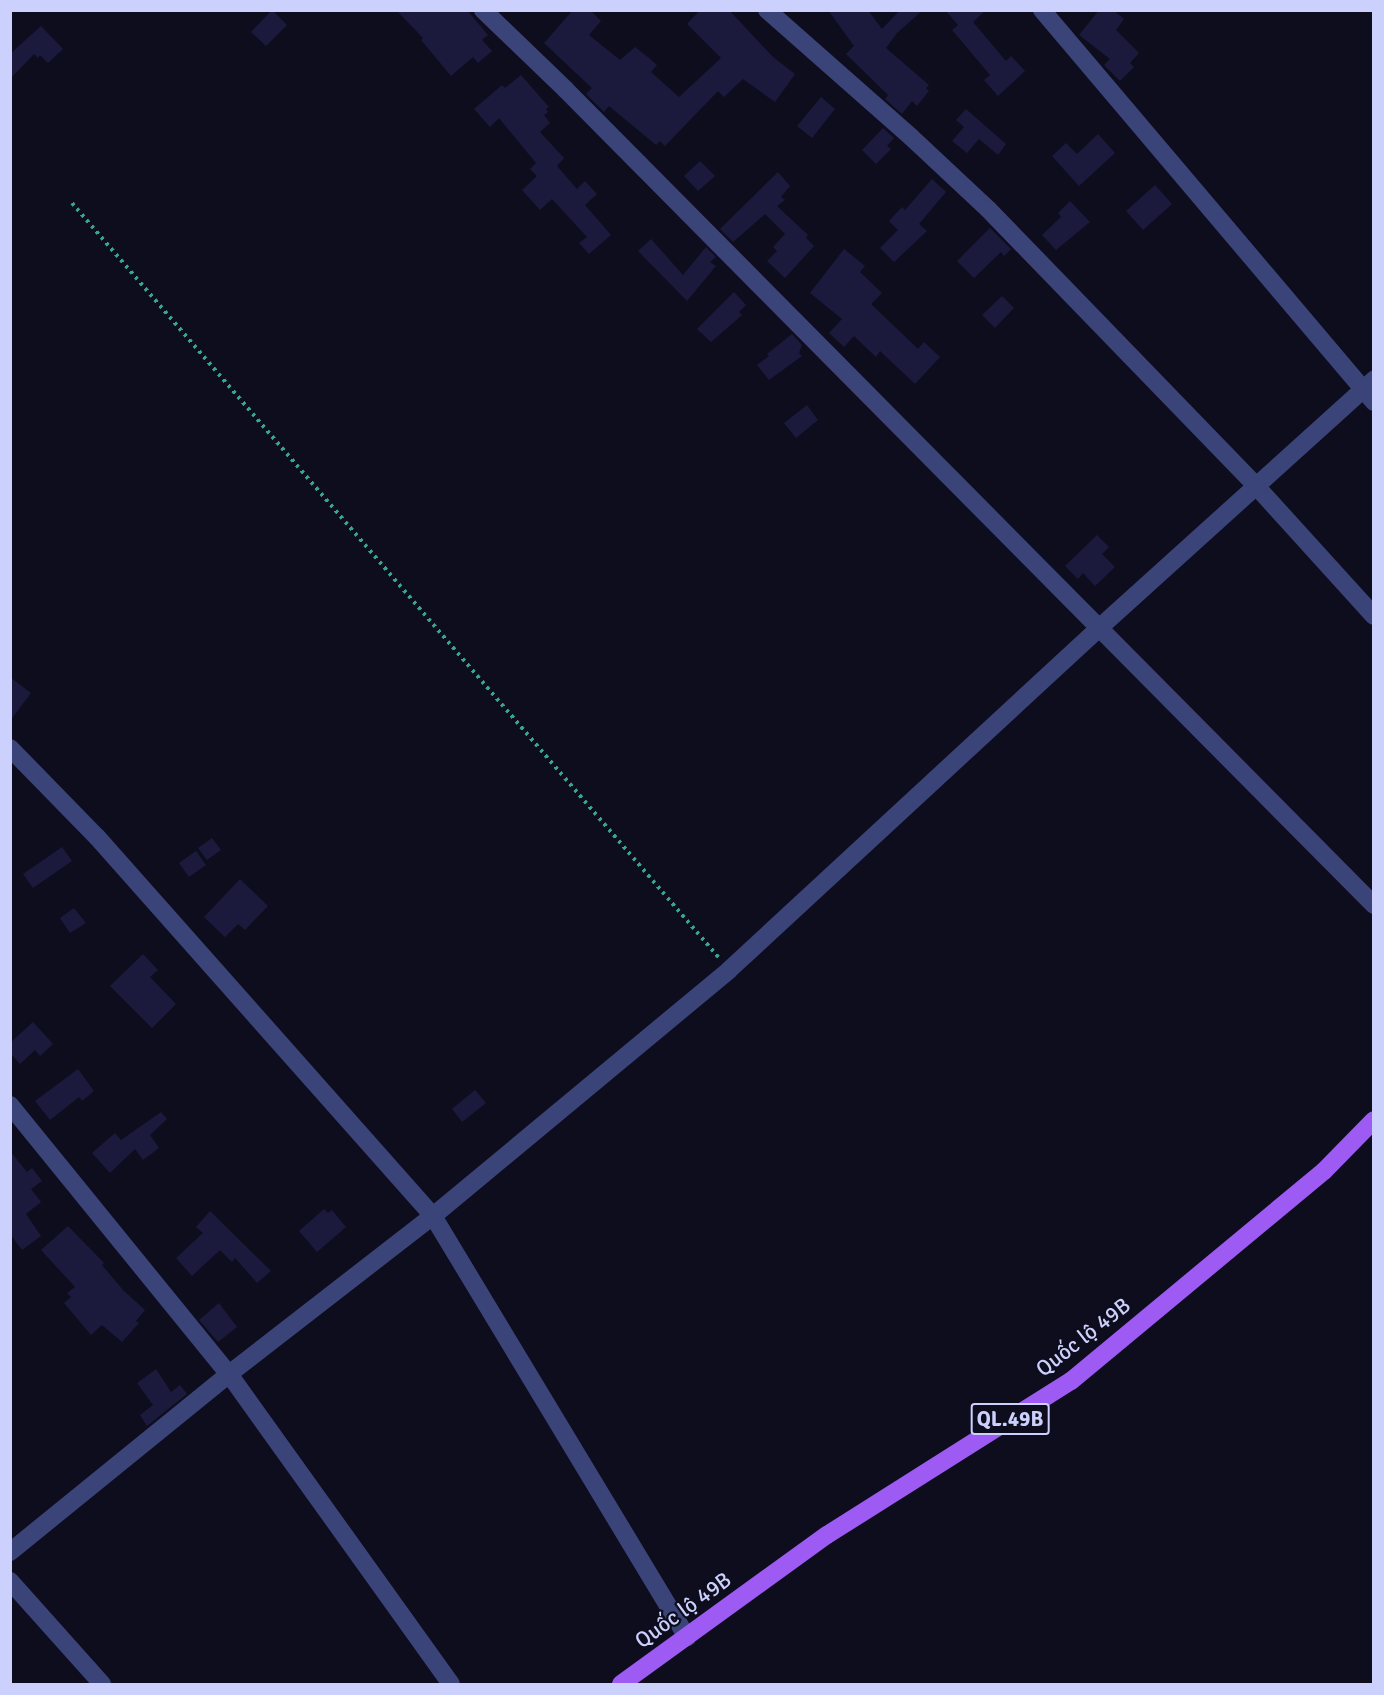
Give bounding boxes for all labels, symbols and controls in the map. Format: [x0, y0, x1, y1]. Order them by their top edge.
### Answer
street label: Quốc lộ 49B [1031, 1292, 1135, 1382]
road number: QL.49B [970, 1401, 1050, 1437]
street label: Quốc lộ 49B [630, 1566, 736, 1654]

